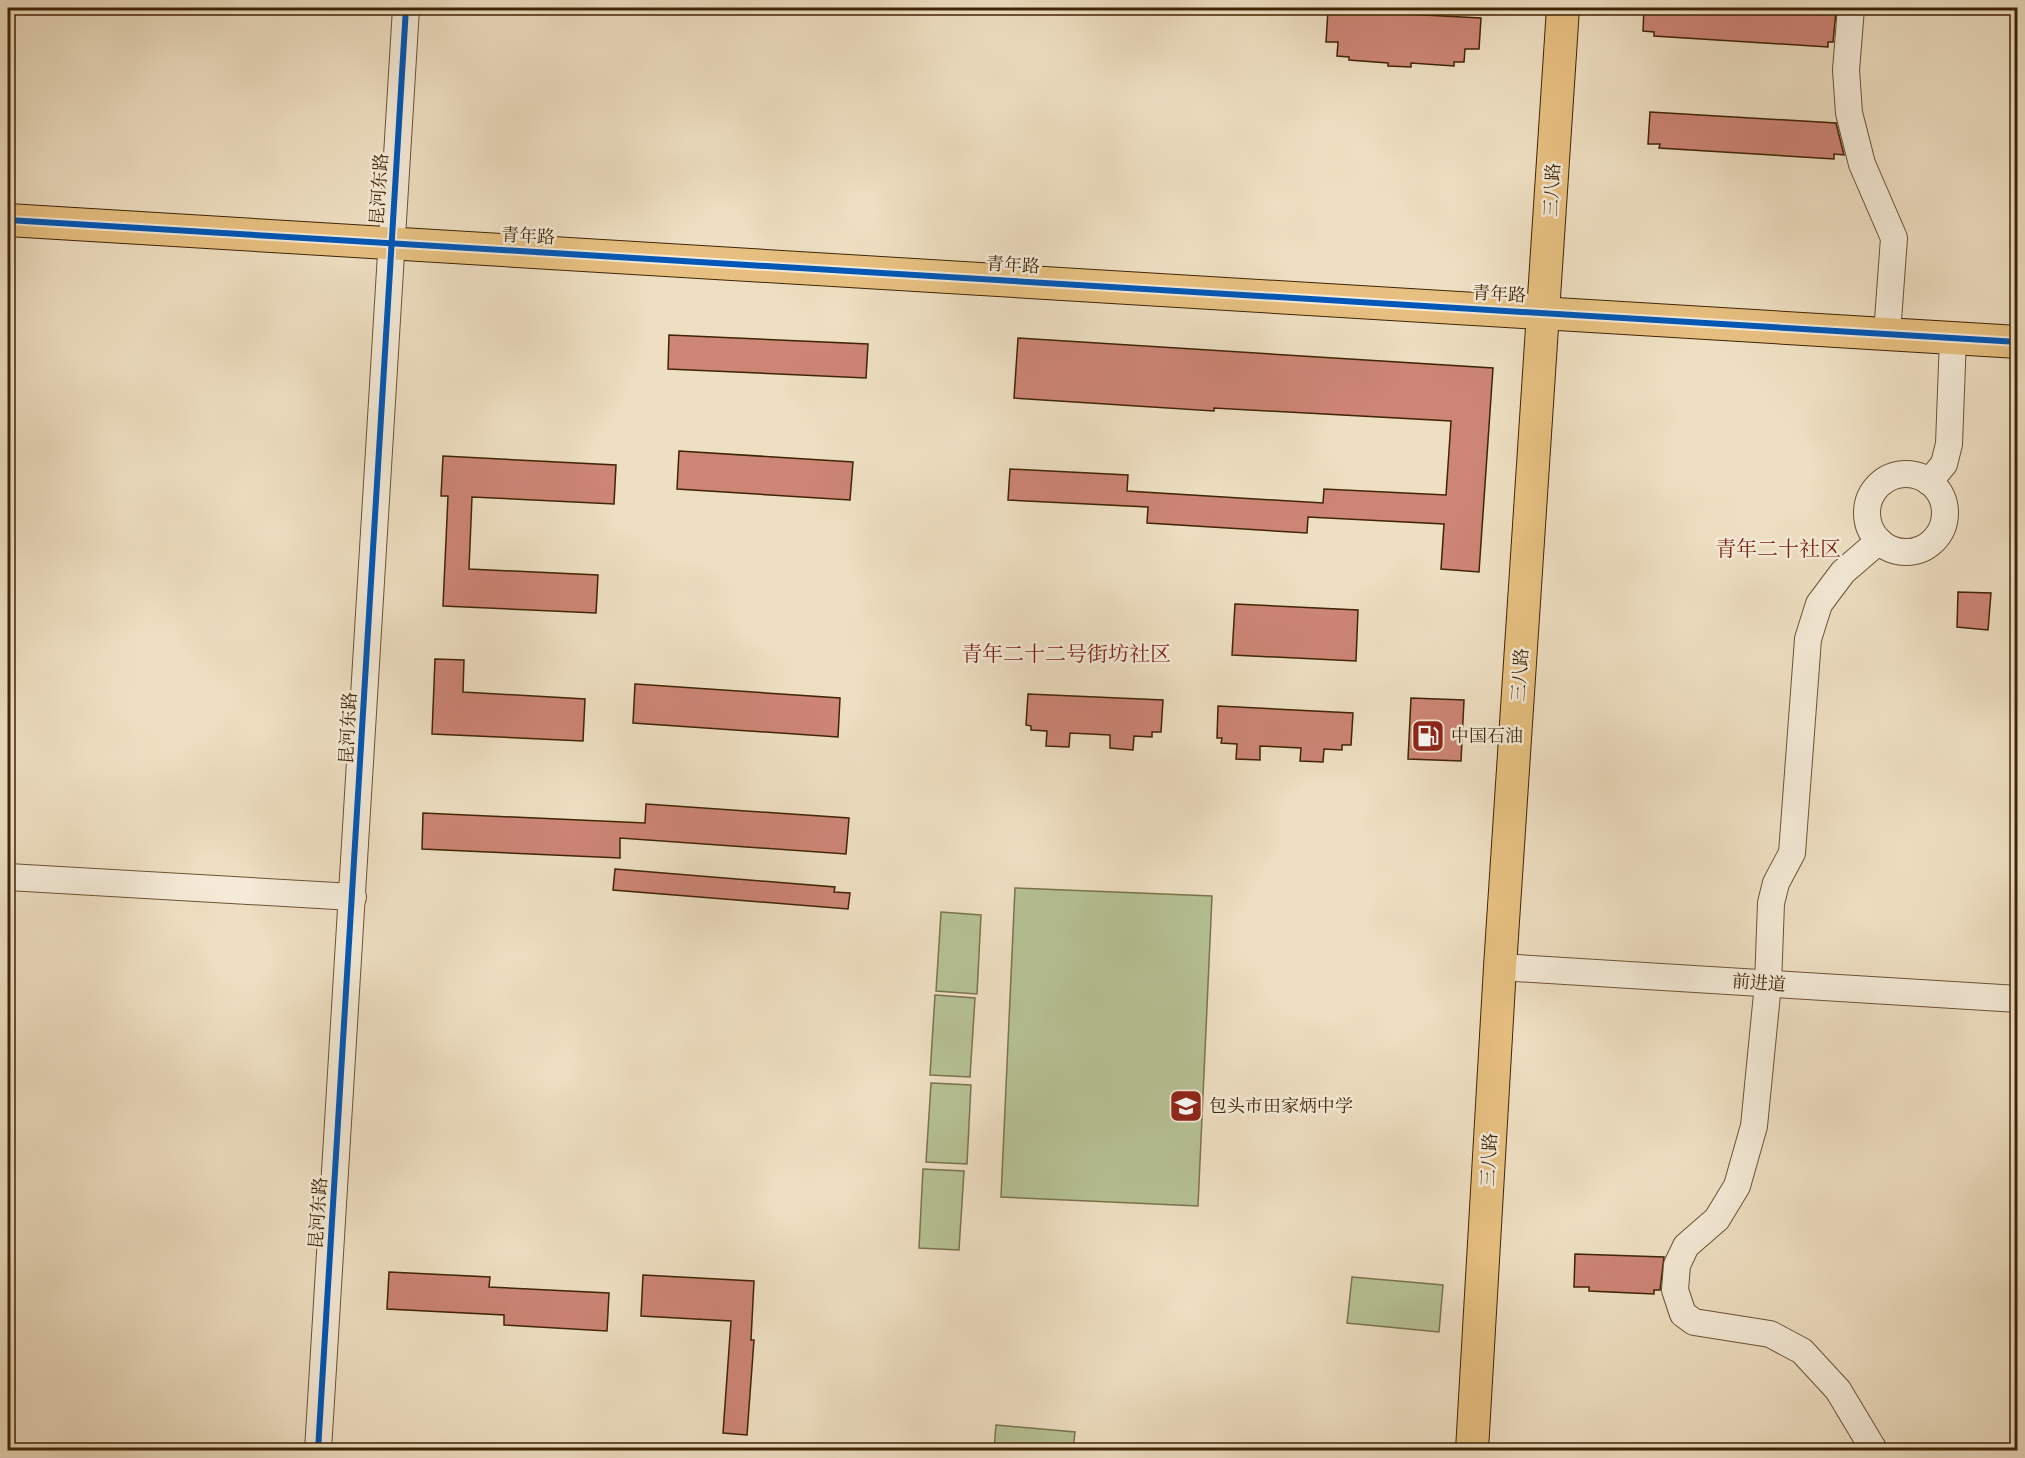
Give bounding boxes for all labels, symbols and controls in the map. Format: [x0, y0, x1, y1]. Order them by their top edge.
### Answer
street label: 昆河东路 [365, 152, 394, 226]
street label: 三八路 [1539, 162, 1566, 218]
street label: 青年路 [500, 223, 556, 250]
street label: 青年路 [985, 252, 1041, 279]
street label: 青年路 [1471, 281, 1527, 308]
district label: 青年二十社区 [1715, 535, 1841, 564]
district label: 青年二十二号街坊社区 [961, 640, 1171, 669]
street label: 三八路 [1506, 647, 1535, 703]
street label: 昆河东路 [334, 691, 363, 765]
fuel station icon: 中国石油 [1410, 718, 1446, 754]
place label: 中国石油 [1451, 724, 1523, 749]
street label: 前进道 [1731, 969, 1787, 998]
school or university icon: 包头市田家炳中学 [1168, 1088, 1204, 1124]
place label: 包头市田家炳中学 [1209, 1094, 1353, 1119]
street label: 三八路 [1476, 1132, 1503, 1188]
street label: 昆河东路 [304, 1176, 333, 1250]

